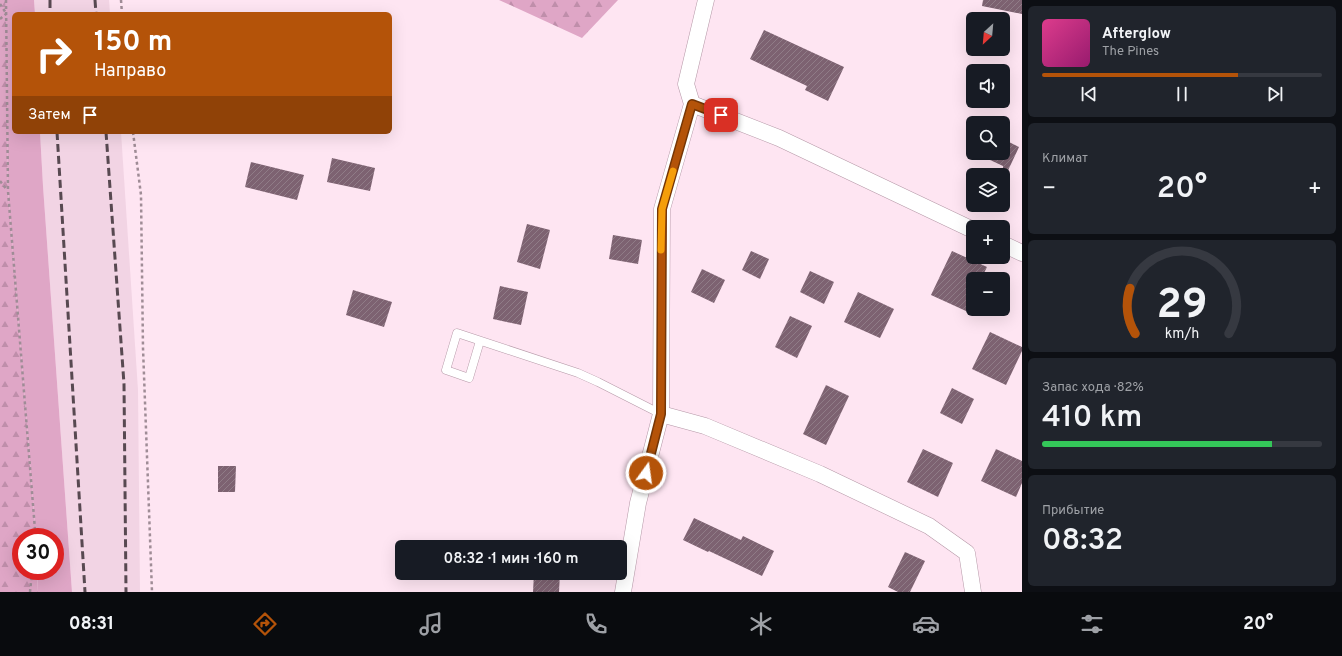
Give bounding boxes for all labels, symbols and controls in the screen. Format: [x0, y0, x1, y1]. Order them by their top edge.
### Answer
north arrow [966, 12, 1010, 56]
map controls [966, 12, 1010, 316]
text: 150 m [94, 25, 172, 61]
text: Afterglow [1102, 25, 1171, 44]
icon: right [28, 28, 80, 80]
text: The Pines [1102, 44, 1159, 60]
text: Направо [94, 60, 166, 83]
button: sound [966, 64, 1010, 108]
icon: previous [1078, 83, 1100, 105]
icon: pause [1171, 83, 1193, 105]
icon: next [1264, 83, 1286, 105]
pin [704, 98, 738, 132]
icon: arrive [79, 104, 101, 126]
icon: arrive [710, 104, 732, 126]
text: Затем [28, 106, 71, 125]
button: search [966, 116, 1010, 160]
text: Климат [1042, 151, 1088, 167]
button: layers [966, 168, 1010, 212]
text: 20° [1157, 171, 1207, 208]
text: − [1042, 176, 1056, 203]
text: + [1308, 176, 1322, 203]
button: + [966, 220, 1010, 264]
button: − [966, 272, 1010, 316]
text: 29 [1157, 280, 1208, 333]
text: km/h [1165, 325, 1199, 343]
text: Запас хода · 82% [1042, 380, 1144, 396]
text: 410 km [1042, 400, 1142, 437]
position arrow [625, 452, 667, 494]
text: Прибытие [1042, 503, 1104, 519]
text: 08:32 [1042, 523, 1123, 560]
speed limit sign: 30 [12, 528, 64, 580]
text: 08:32 · 1 мин · 160 m [443, 550, 579, 569]
icon: directions [251, 610, 279, 638]
icon: music [417, 610, 445, 638]
icon: phone [582, 610, 610, 638]
icon: climate [747, 610, 775, 638]
icon: car [912, 610, 940, 638]
icon: filters [1078, 610, 1106, 638]
text: 08:31 [69, 613, 114, 636]
text: 20° [1243, 613, 1273, 636]

